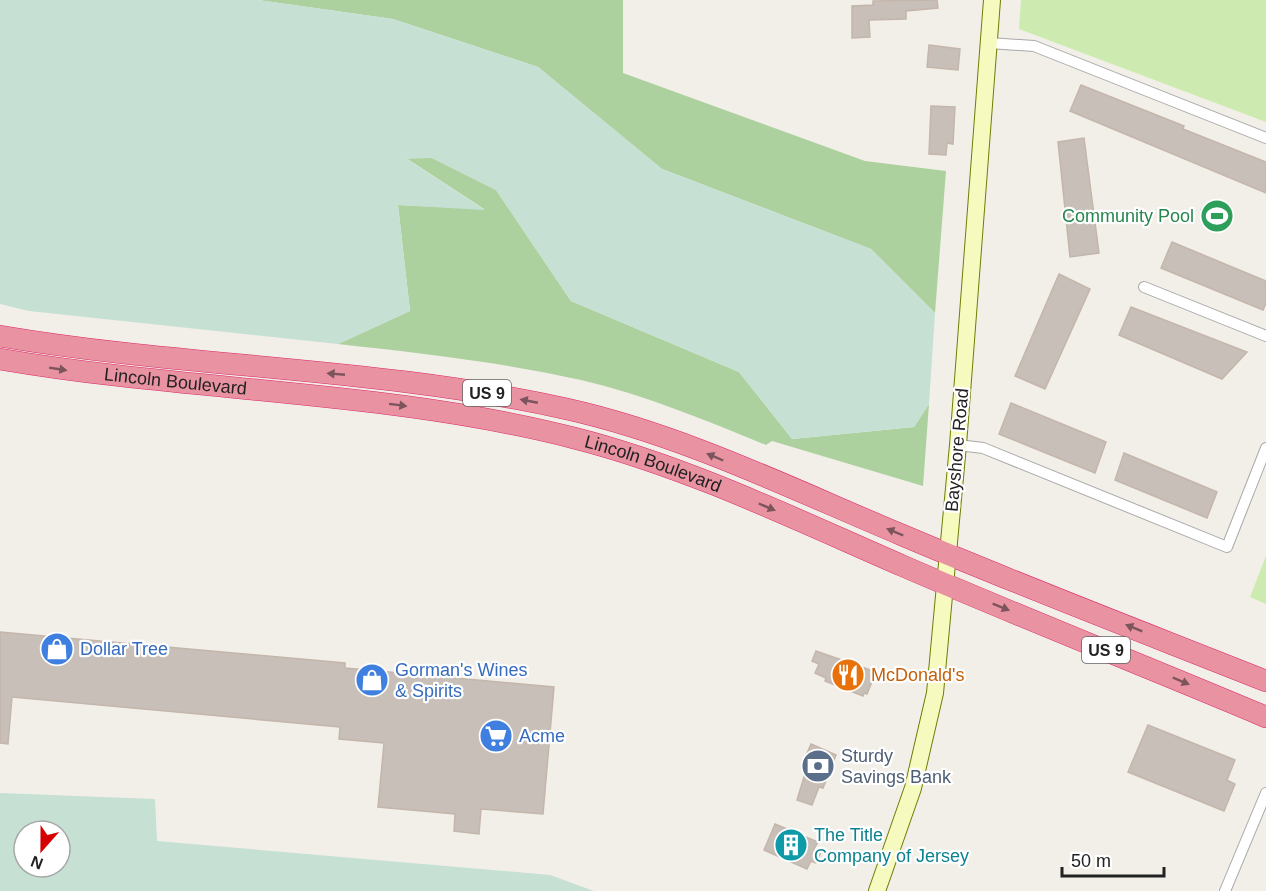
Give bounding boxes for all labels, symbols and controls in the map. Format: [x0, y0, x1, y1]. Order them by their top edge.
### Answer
sports icon: Community Pool [1199, 198, 1235, 234]
place label: Community Pool [1062, 206, 1194, 226]
street label: Lincoln Boulevard [103, 364, 248, 399]
one-way arrow [48, 365, 67, 374]
one-way arrow [326, 369, 345, 379]
road number: US 9 [463, 380, 511, 406]
street label: Bayshore Road [942, 387, 972, 513]
one-way arrow [519, 396, 538, 405]
one-way arrow [388, 400, 407, 410]
street label: Lincoln Boulevard [583, 431, 724, 496]
one-way arrow [706, 452, 724, 461]
one-way arrow [758, 502, 776, 512]
one-way arrow [886, 527, 904, 537]
one-way arrow [992, 602, 1010, 612]
one-way arrow [1125, 623, 1143, 632]
shop icon: Dollar Tree [39, 631, 75, 667]
road number: US 9 [1082, 637, 1130, 663]
place label: Dollar Tree [80, 639, 168, 659]
restaurant icon: McDonald's [830, 657, 866, 693]
place label: Gorman's Wines & Spirits [395, 660, 527, 701]
shop icon: Gorman's Wines & Spirits [354, 662, 390, 698]
place label: McDonald's [871, 665, 964, 685]
one-way arrow [1172, 677, 1190, 686]
supermarket icon: Acme [478, 718, 514, 754]
place label: Acme [519, 726, 565, 746]
place label: Sturdy Savings Bank [841, 746, 952, 787]
bank icon: Sturdy Savings Bank [800, 748, 836, 784]
north arrow [12, 819, 72, 879]
place label: The Title Company of Jersey [814, 825, 969, 866]
building icon: The Title Company of Jersey [773, 827, 809, 863]
scale bar [1062, 840, 1164, 878]
text: 50 m [1071, 851, 1111, 871]
text: N [28, 853, 45, 873]

